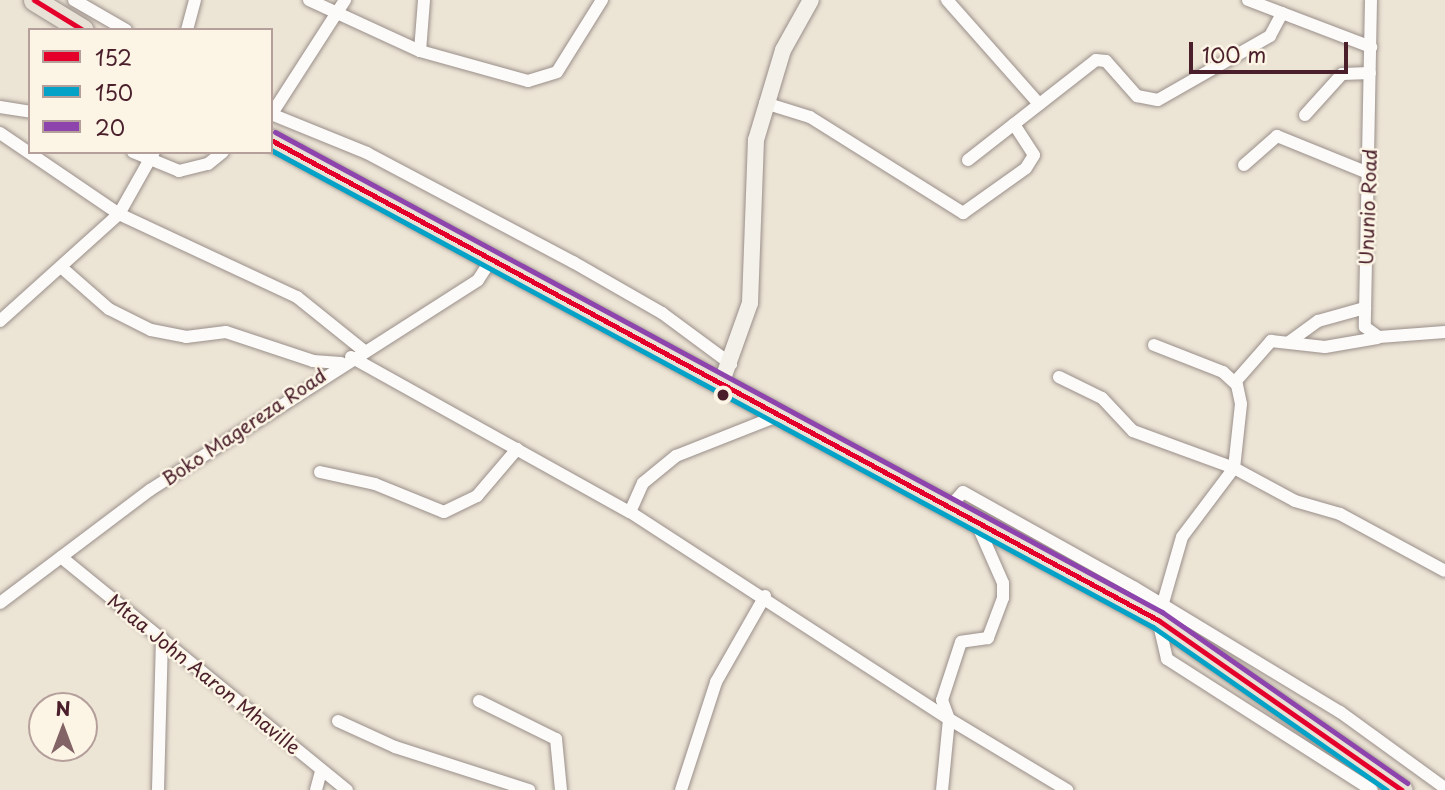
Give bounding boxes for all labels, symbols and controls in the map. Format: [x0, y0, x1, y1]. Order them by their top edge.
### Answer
legend [28, 28, 273, 154]
scale bar [1193, 28, 1352, 72]
text: 100 m [1202, 38, 1266, 70]
text: 152 [95, 41, 132, 73]
text: 150 [95, 76, 133, 108]
text: 20 [95, 111, 125, 143]
street label: Ununio Road [1355, 148, 1381, 266]
street label: Boko Magereza Road [157, 363, 331, 491]
unlabelled marker [716, 388, 730, 402]
street label: Mtaa John Aaron Mhaville [102, 589, 306, 759]
north arrow [28, 692, 98, 762]
text: N [55, 694, 71, 722]

